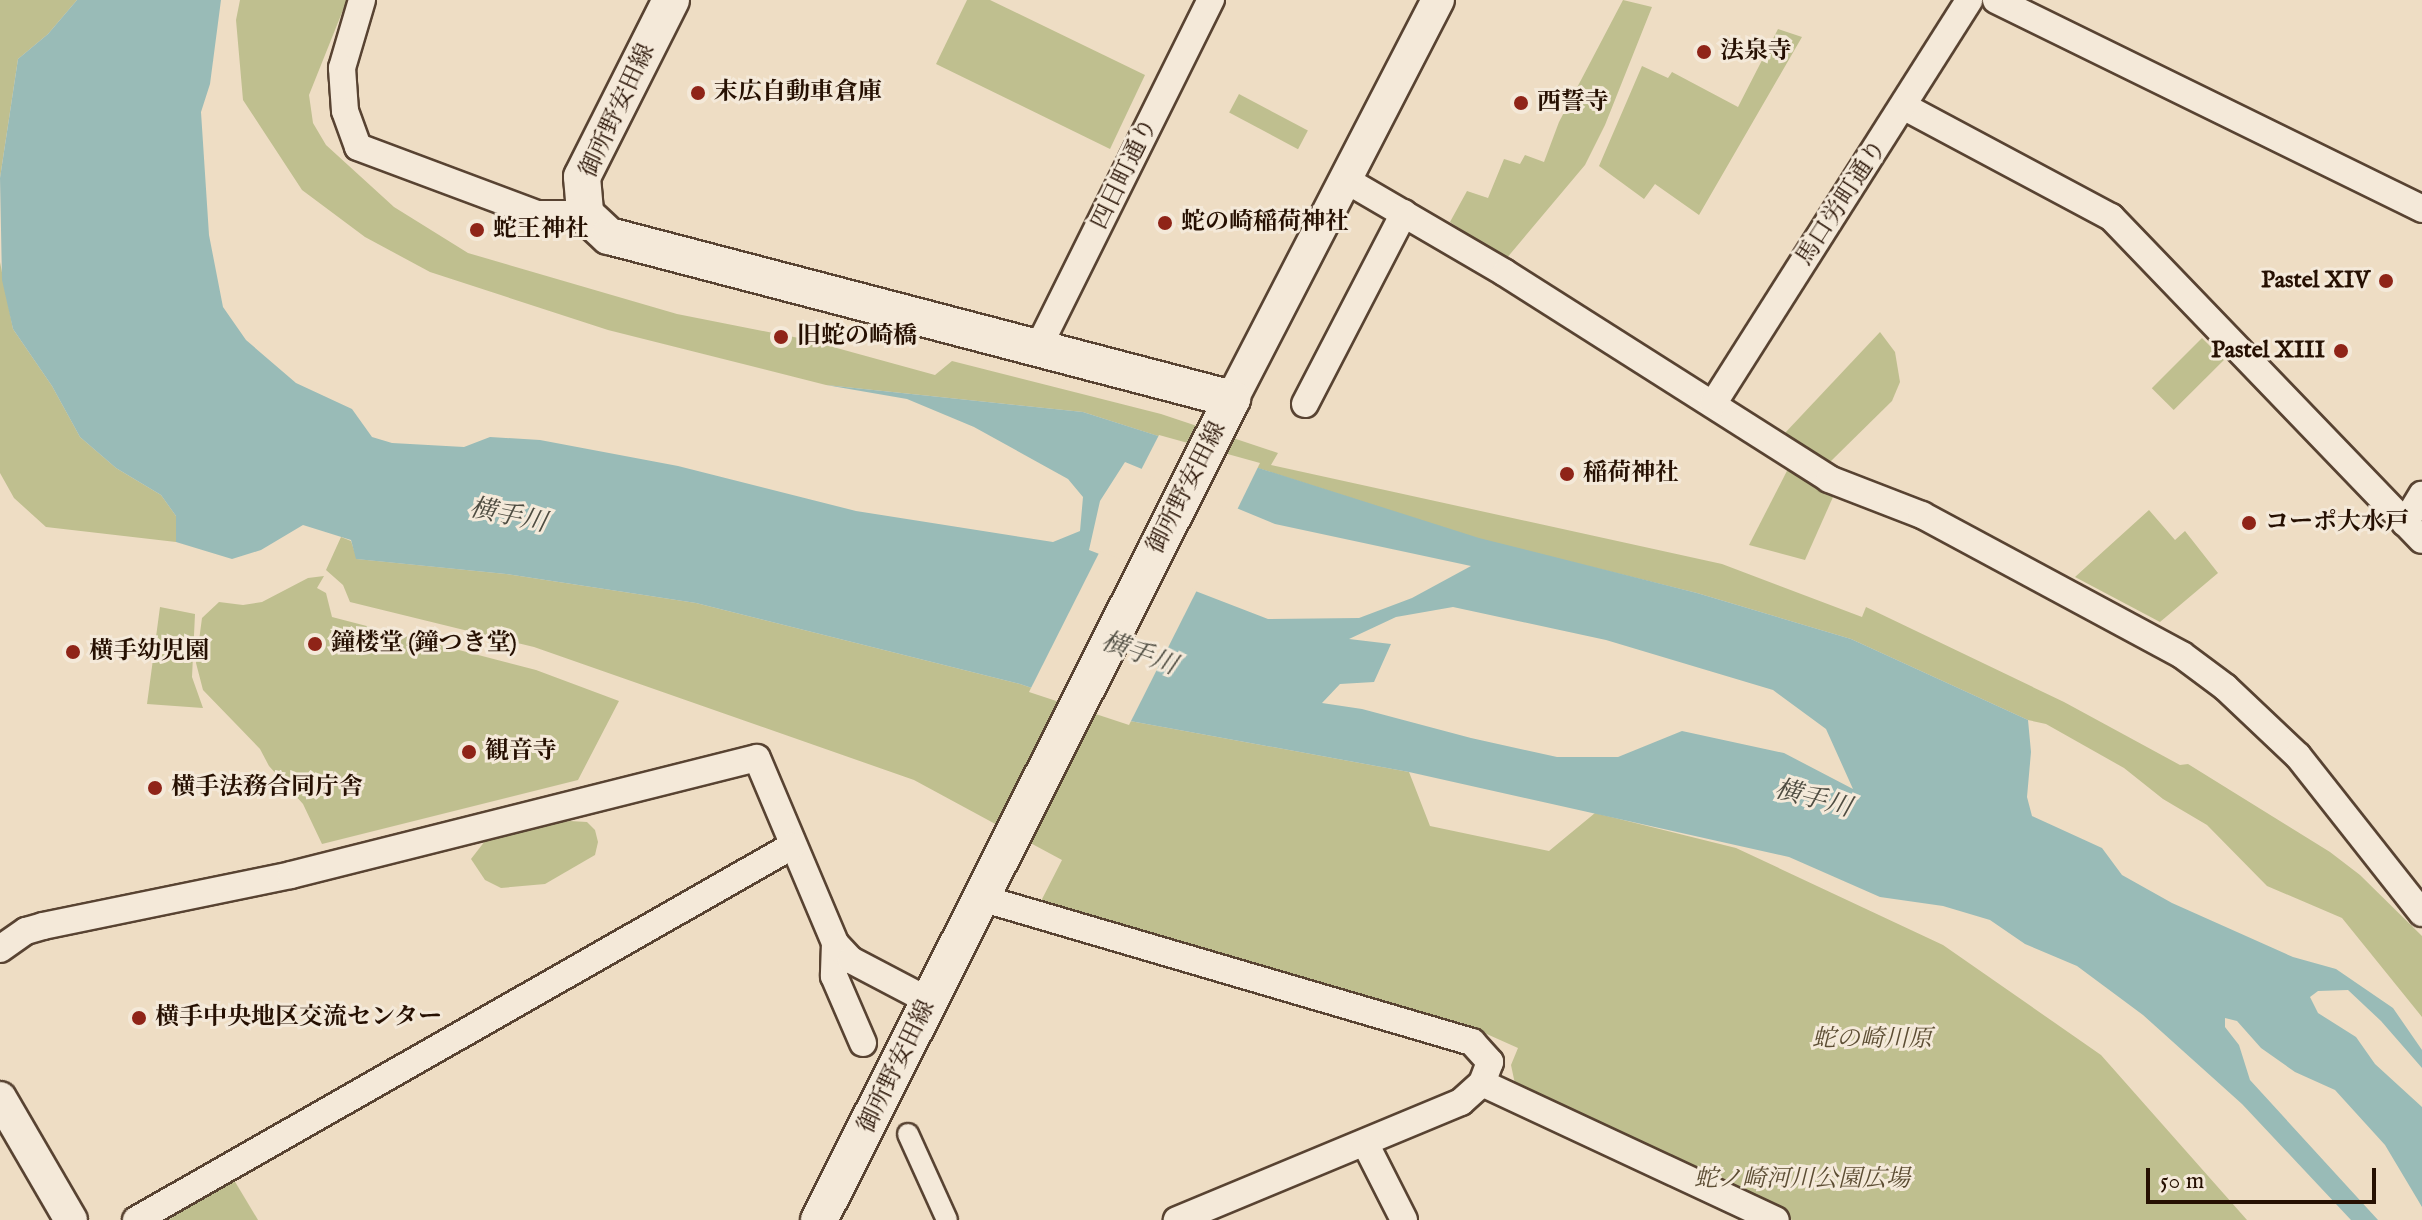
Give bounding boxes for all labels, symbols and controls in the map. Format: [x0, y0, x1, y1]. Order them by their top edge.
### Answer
place label: 法泉寺 [1720, 38, 1792, 66]
street label: 御所野安田線 [575, 40, 661, 182]
marker: 法泉寺 [1695, 43, 1713, 61]
place label: 末広自動車倉庫 [714, 79, 882, 107]
marker: 末広自動車倉庫 [689, 84, 707, 102]
place label: 西誓寺 [1537, 89, 1609, 117]
marker: 西誓寺 [1512, 94, 1530, 112]
street label: 四日町通り [1086, 114, 1164, 234]
street label: 馬口労町通り [1791, 135, 1893, 271]
place label: 蛇の崎稲荷神社 [1181, 209, 1349, 237]
marker: 蛇の崎稲荷神社 [1156, 214, 1174, 232]
place label: 蛇王神社 [493, 216, 589, 244]
marker: 蛇王神社 [468, 221, 486, 239]
place label: Pastel XIV [2261, 267, 2370, 295]
marker: Pastel XIV [2377, 272, 2395, 290]
place label: 旧蛇の崎橋 [797, 323, 917, 351]
marker: 旧蛇の崎橋 [772, 328, 790, 346]
place label: Pastel XIII [2211, 337, 2325, 365]
marker: Pastel XIII [2332, 342, 2350, 360]
street label: 御所野安田線 [1141, 417, 1233, 559]
place label: 稲荷神社 [1583, 460, 1679, 488]
marker: 稲荷神社 [1558, 465, 1576, 483]
water label: 横手川 [467, 493, 549, 539]
place label: コーポ大水戸 [2265, 509, 2409, 537]
marker: コーポ大水戸 [2240, 514, 2258, 532]
water label: 横手川 [1097, 626, 1181, 682]
place label: 鐘楼堂 (鐘つき堂) [331, 630, 517, 658]
marker: 鐘楼堂 (鐘つき堂) [306, 635, 324, 653]
place label: 横手幼児園 [89, 638, 209, 666]
marker: 横手幼児園 [64, 643, 82, 661]
place label: 観音寺 [485, 738, 557, 766]
marker: 観音寺 [460, 743, 478, 761]
place label: 横手法務合同庁舎 [171, 774, 363, 802]
water label: 横手川 [1771, 774, 1855, 824]
marker: 横手法務合同庁舎 [146, 779, 164, 797]
street label: 御所野安田線 [852, 996, 942, 1138]
place label: 横手中央地区交流センター [155, 1004, 443, 1032]
marker: 横手中央地区交流センター [130, 1009, 148, 1027]
park label: 蛇の崎川原 [1812, 1026, 1932, 1054]
scale bar [2150, 1152, 2380, 1202]
park label: 蛇ノ崎河川公園広場 [1694, 1166, 1910, 1194]
text: 50 m [2160, 1166, 2204, 1197]

